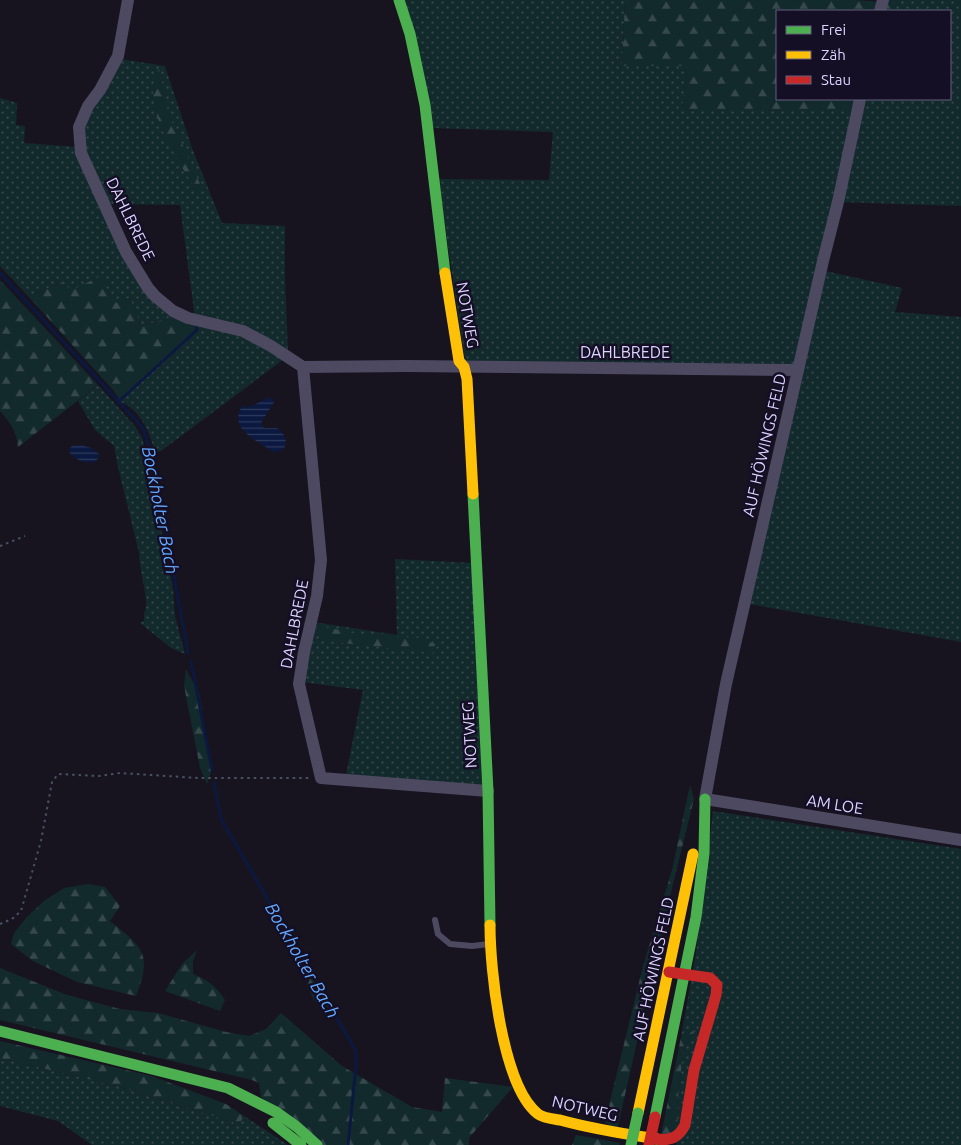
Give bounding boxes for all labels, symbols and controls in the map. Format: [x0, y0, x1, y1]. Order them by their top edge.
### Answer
legend [776, 10, 951, 100]
text: Frei [821, 21, 846, 38]
text: Zäh [821, 46, 846, 63]
text: Stau [821, 71, 851, 88]
street label: DAHLBREDE [103, 175, 159, 264]
street label: NOTWEG [453, 280, 483, 350]
street label: DAHLBREDE [580, 343, 670, 361]
street label: AUF HÖWINGS FELD [739, 371, 789, 519]
water label: Bockholter Bach [139, 444, 183, 576]
street label: DAHLBREDE [277, 578, 311, 670]
street label: NOTWEG [458, 701, 480, 769]
street label: AM LOE [805, 791, 865, 817]
street label: AUF HÖWINGS FELD [629, 895, 677, 1043]
water label: Bockholter Bach [262, 899, 344, 1021]
street label: NOTWEG [550, 1092, 620, 1124]

